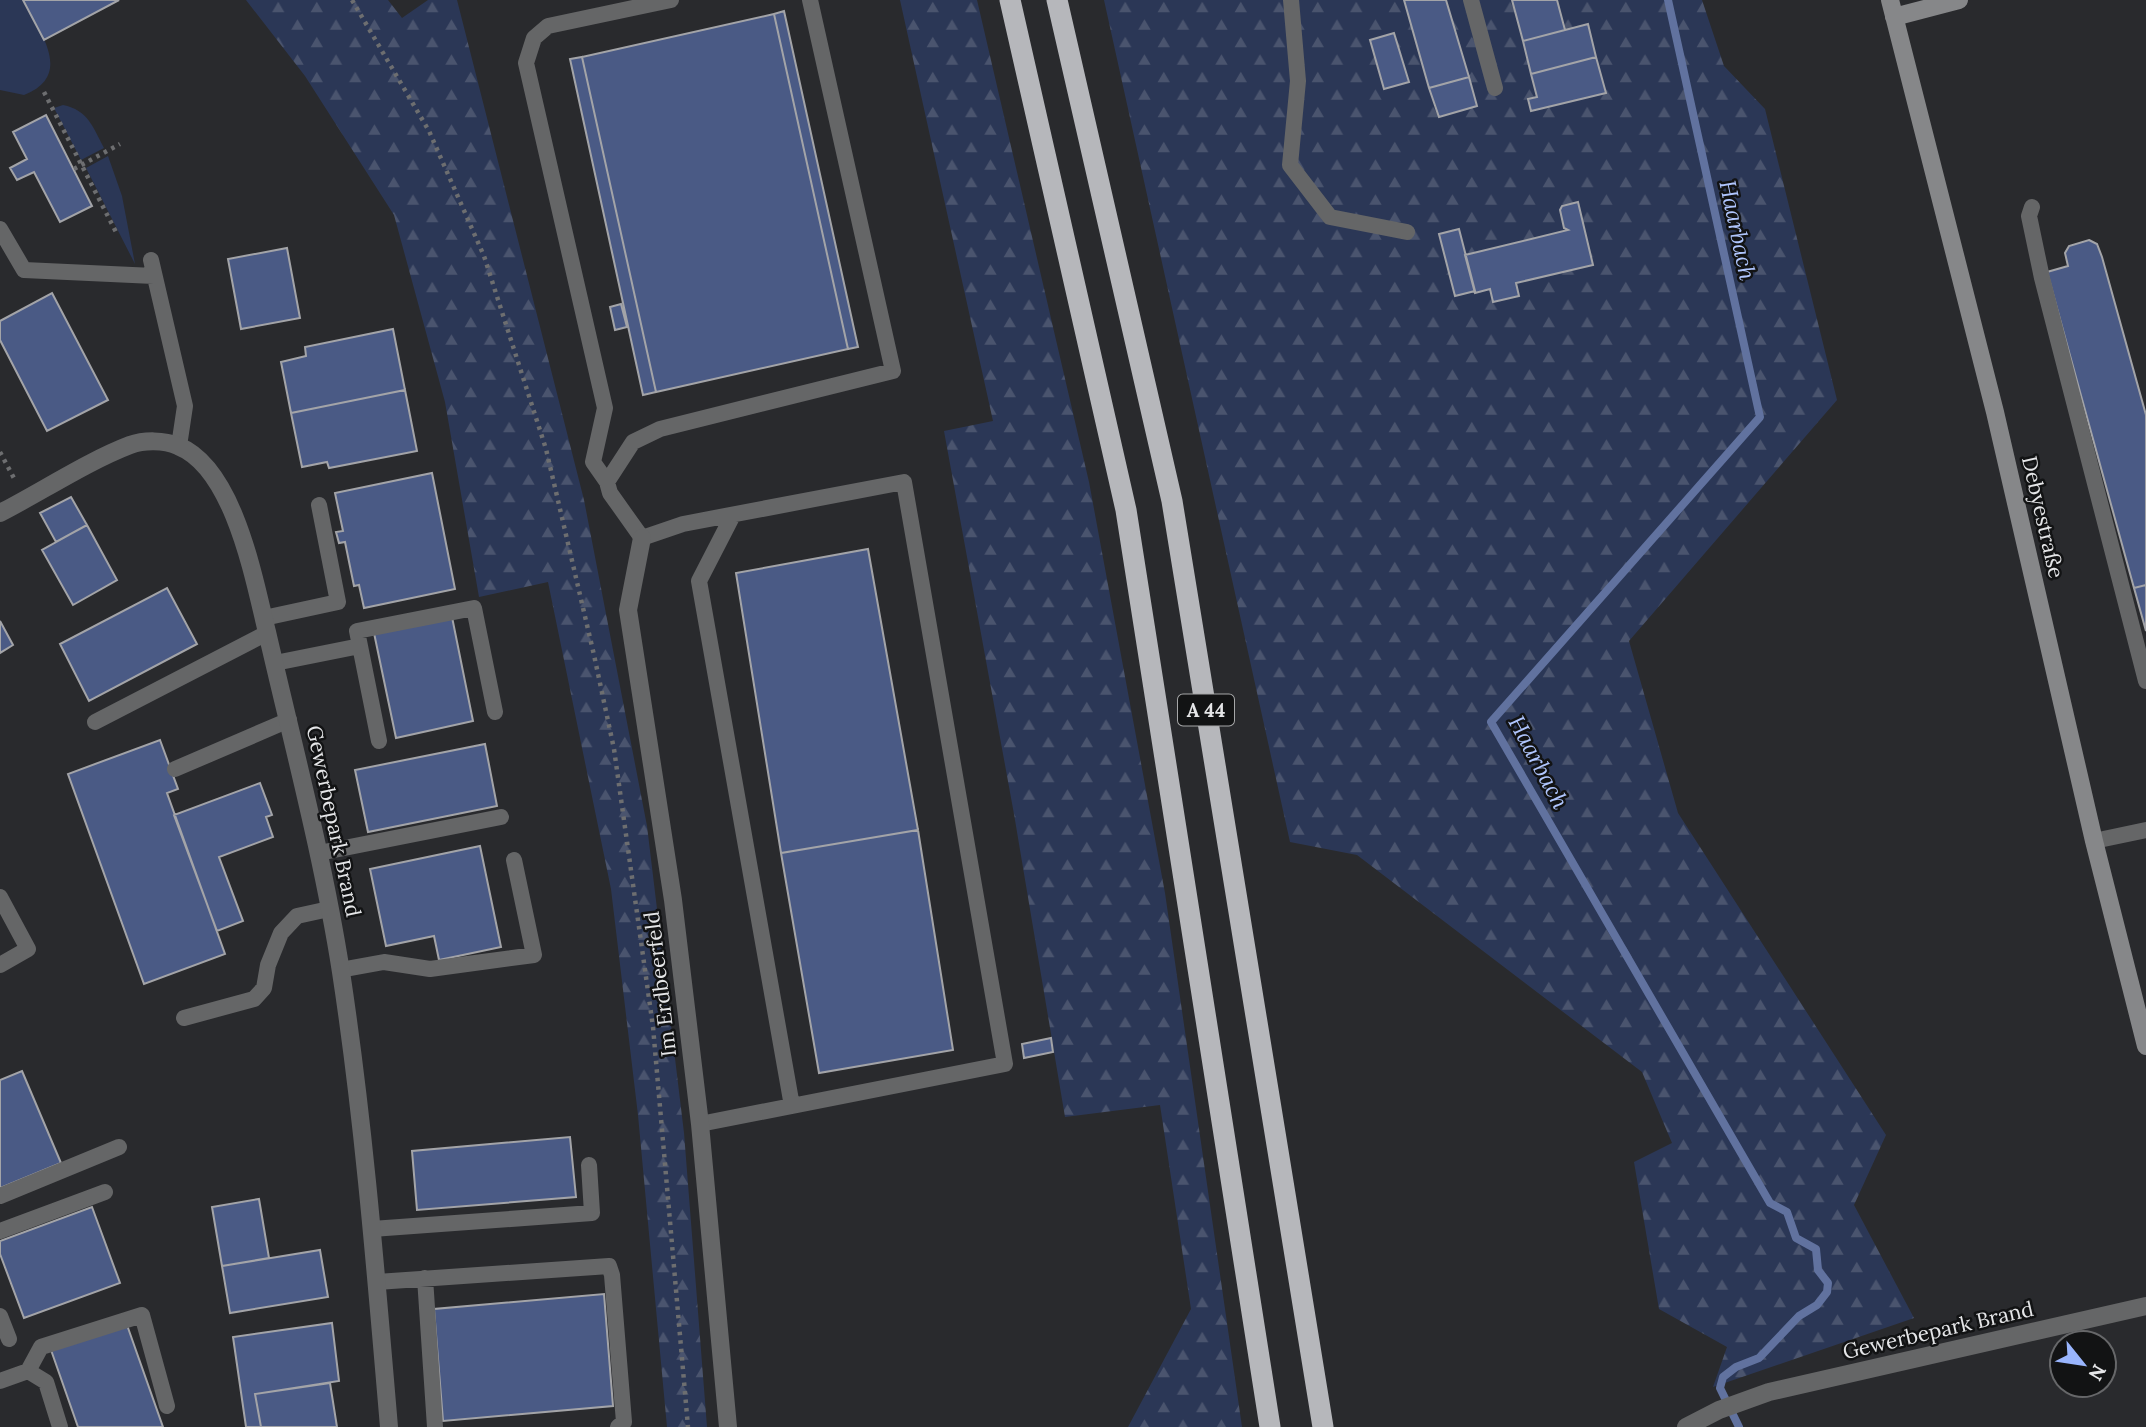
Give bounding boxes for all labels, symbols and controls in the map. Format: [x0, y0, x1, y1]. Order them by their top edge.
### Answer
water label: Haarbach [1713, 177, 1763, 283]
street label: Debyestraße [2016, 453, 2070, 581]
road number: A 44 [1178, 694, 1234, 726]
water label: Haarbach [1502, 710, 1576, 814]
street label: Gewerbepark Brand [301, 723, 367, 919]
street label: Im Erdbeerfeld [638, 910, 682, 1058]
street label: Gewerbepark Brand [1840, 1295, 2036, 1365]
north arrow [2048, 1329, 2118, 1399]
text: N [2084, 1360, 2112, 1385]

